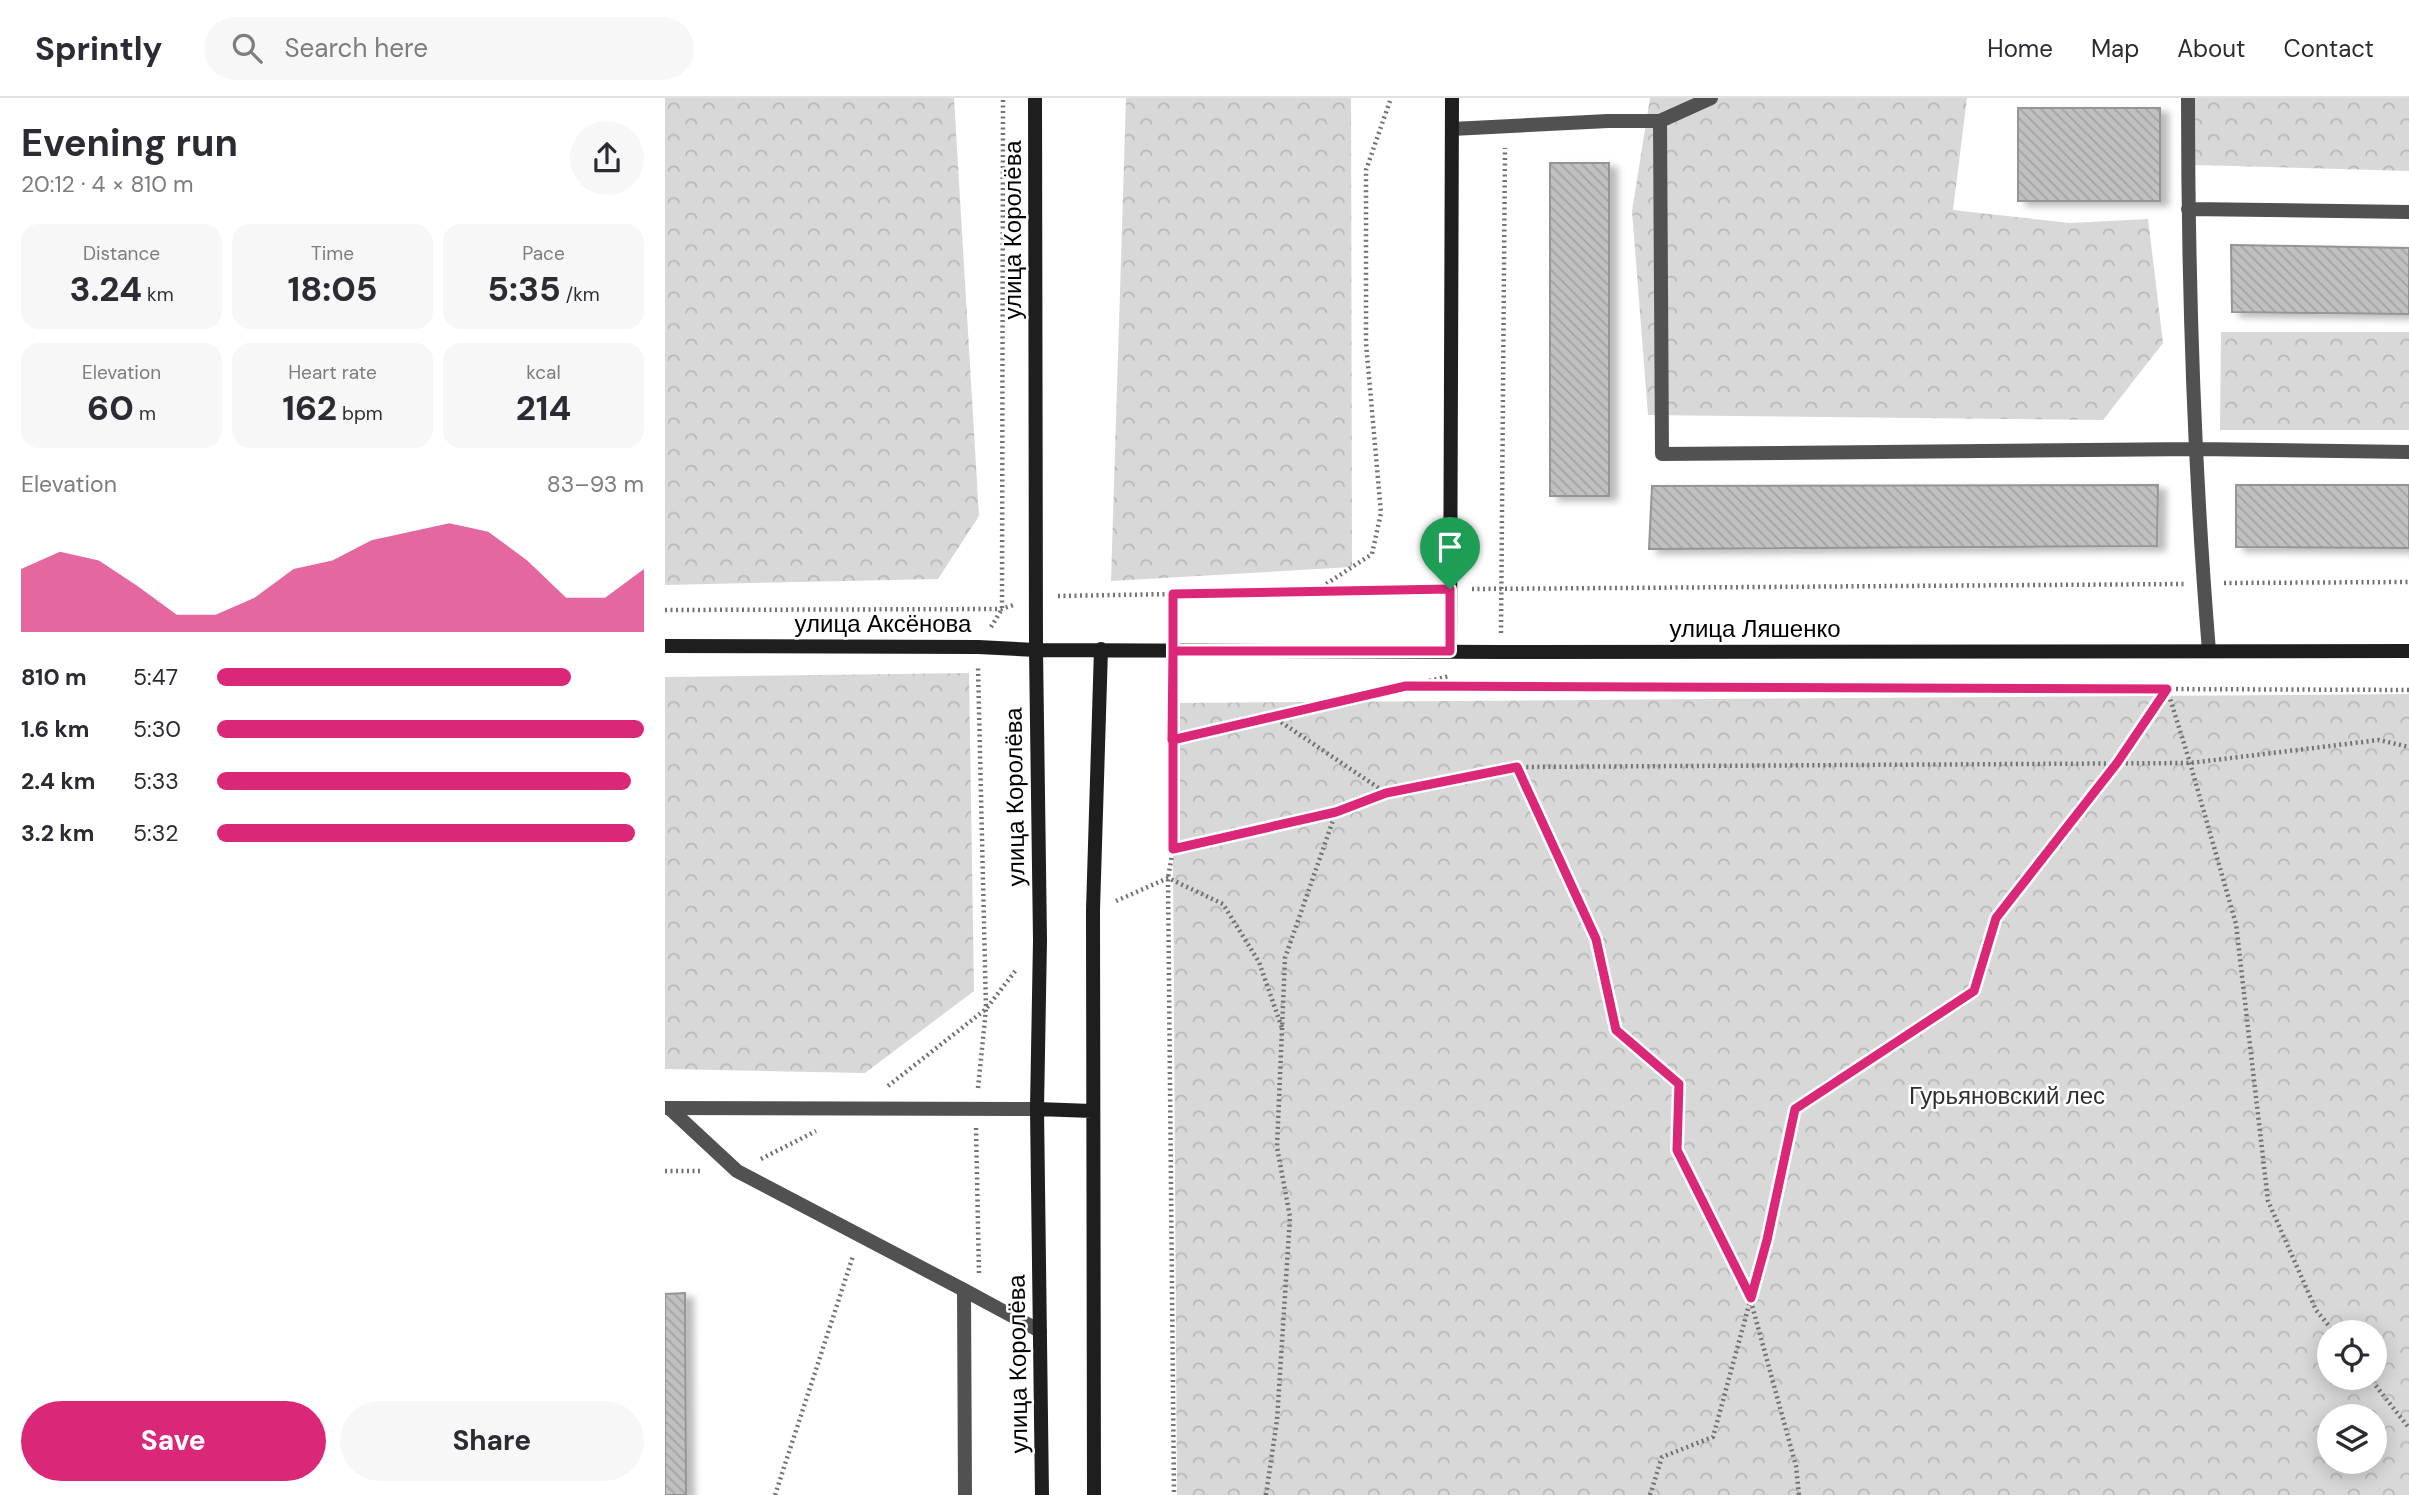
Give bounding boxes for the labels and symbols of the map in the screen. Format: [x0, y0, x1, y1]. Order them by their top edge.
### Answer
street label: улица Королёва [997, 140, 1028, 320]
pin [1420, 517, 1480, 589]
street label: улица Аксёнова [795, 608, 972, 639]
street label: улица Ляшенко [1669, 613, 1841, 644]
street label: улица Королёва [997, 707, 1032, 887]
park label: Гурьяновский лес [1909, 1080, 2105, 1111]
street label: улица Королёва [1000, 1274, 1035, 1454]

